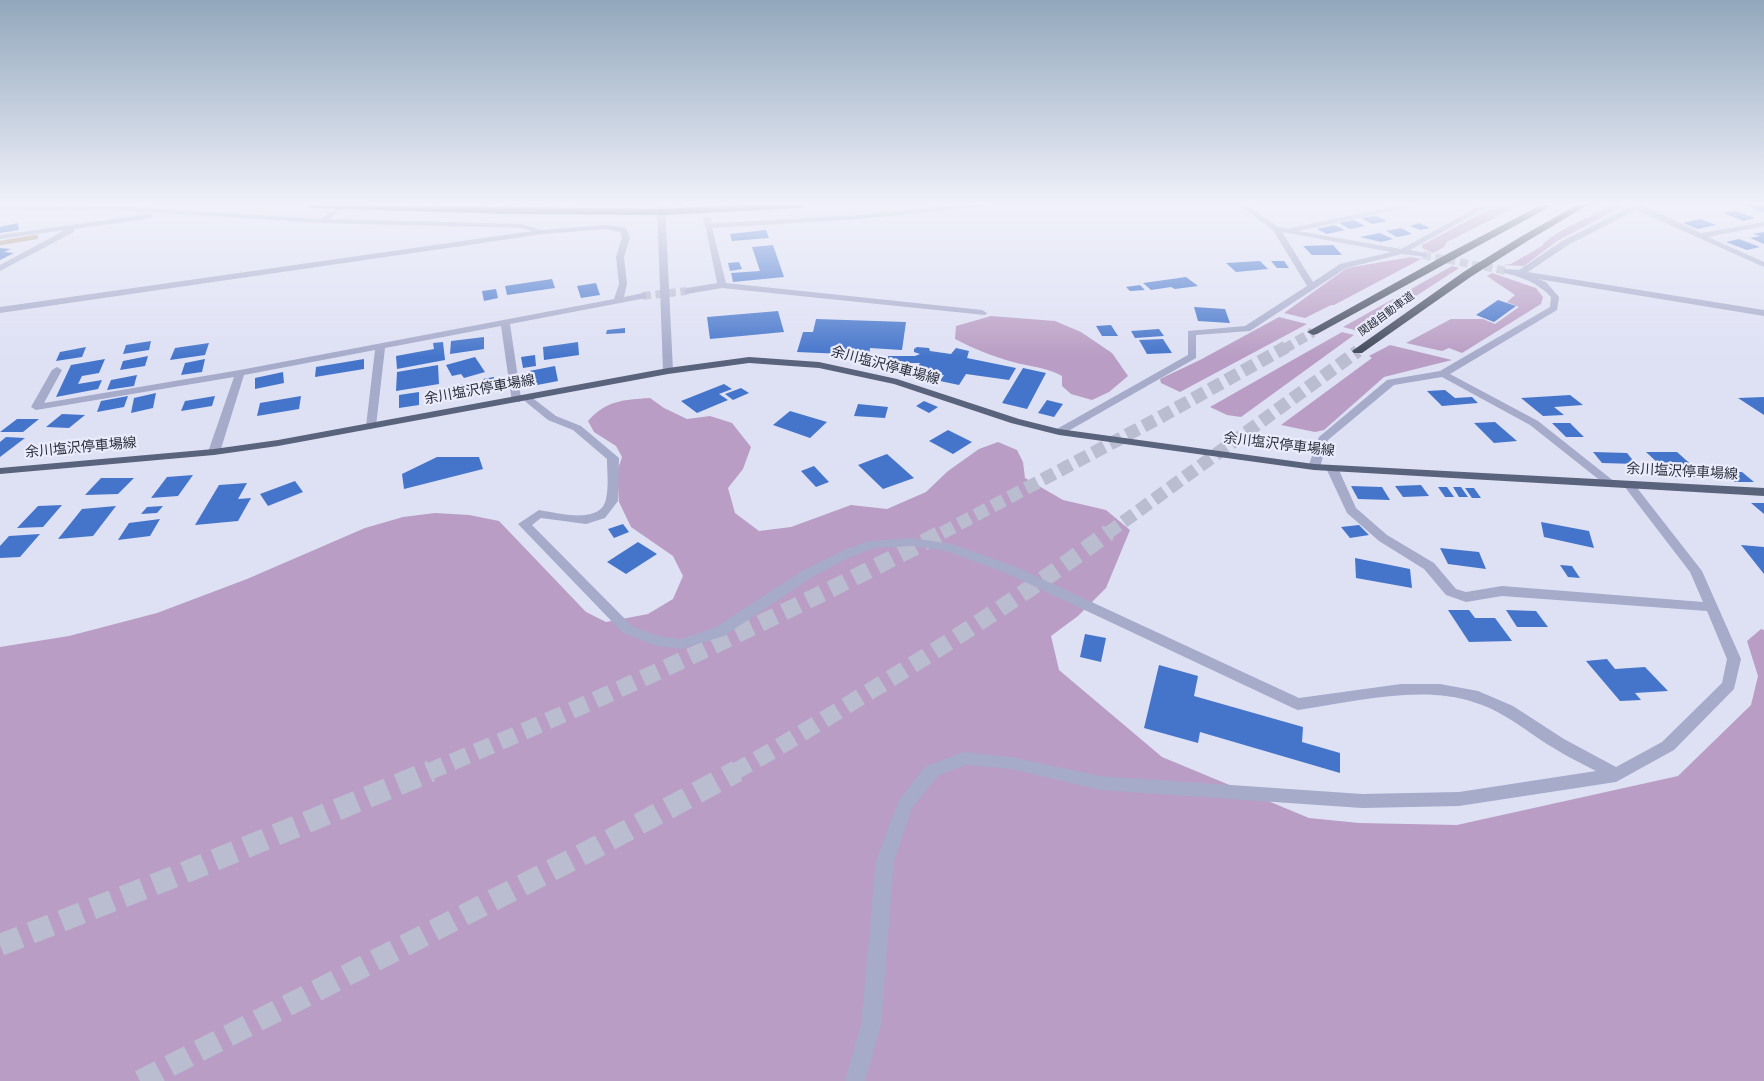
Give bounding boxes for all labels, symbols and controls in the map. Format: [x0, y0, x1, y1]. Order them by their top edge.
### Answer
street label: 関越自動車道 [1356, 290, 1418, 340]
street label: 余川塩沢停車場線 [829, 344, 941, 390]
street label: 余川塩沢停車場線 [423, 373, 537, 409]
street label: 余川塩沢停車場線 [1222, 431, 1336, 461]
street label: 余川塩沢停車場線 [24, 436, 138, 462]
street label: 余川塩沢停車場線 [1626, 462, 1738, 484]

